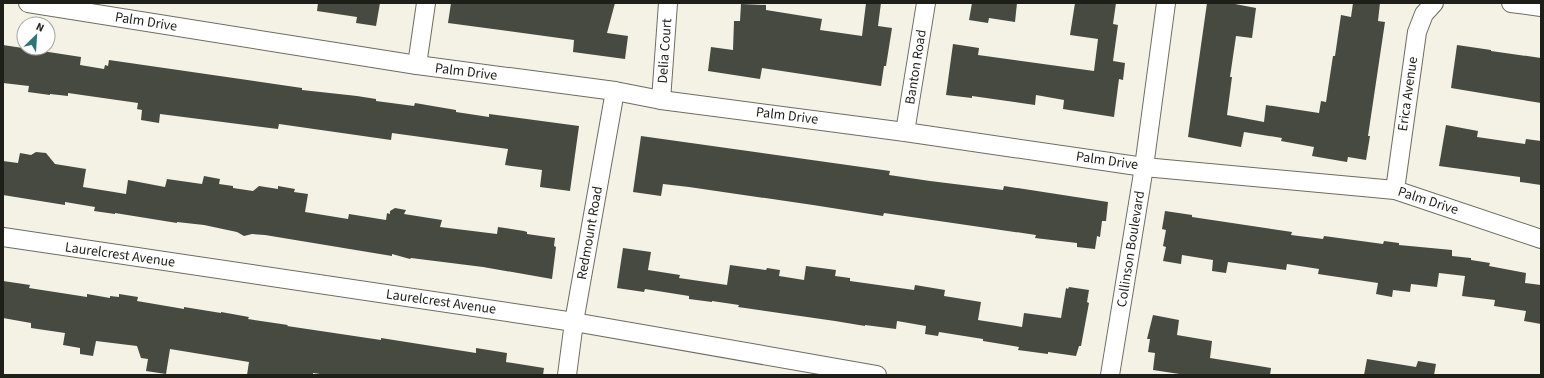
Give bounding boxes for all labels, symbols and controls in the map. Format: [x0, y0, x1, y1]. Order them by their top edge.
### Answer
street label: Palm Drive [113, 7, 179, 37]
north arrow [16, 16, 56, 56]
street label: Delia Court [653, 18, 677, 84]
text: N [34, 19, 47, 36]
street label: Banton Road [900, 28, 932, 106]
street label: Erica Avenue [1393, 55, 1423, 132]
street label: Palm Drive [434, 58, 498, 86]
street label: Palm Drive [755, 102, 819, 130]
street label: Palm Drive [1075, 147, 1139, 175]
street label: Palm Drive [1395, 182, 1461, 220]
street label: Redmount Road [572, 185, 608, 281]
street label: Collinson Boulevard [1112, 189, 1150, 309]
street label: Laurelcrest Avenue [64, 237, 176, 273]
street label: Laurelcrest Avenue [385, 284, 497, 320]

